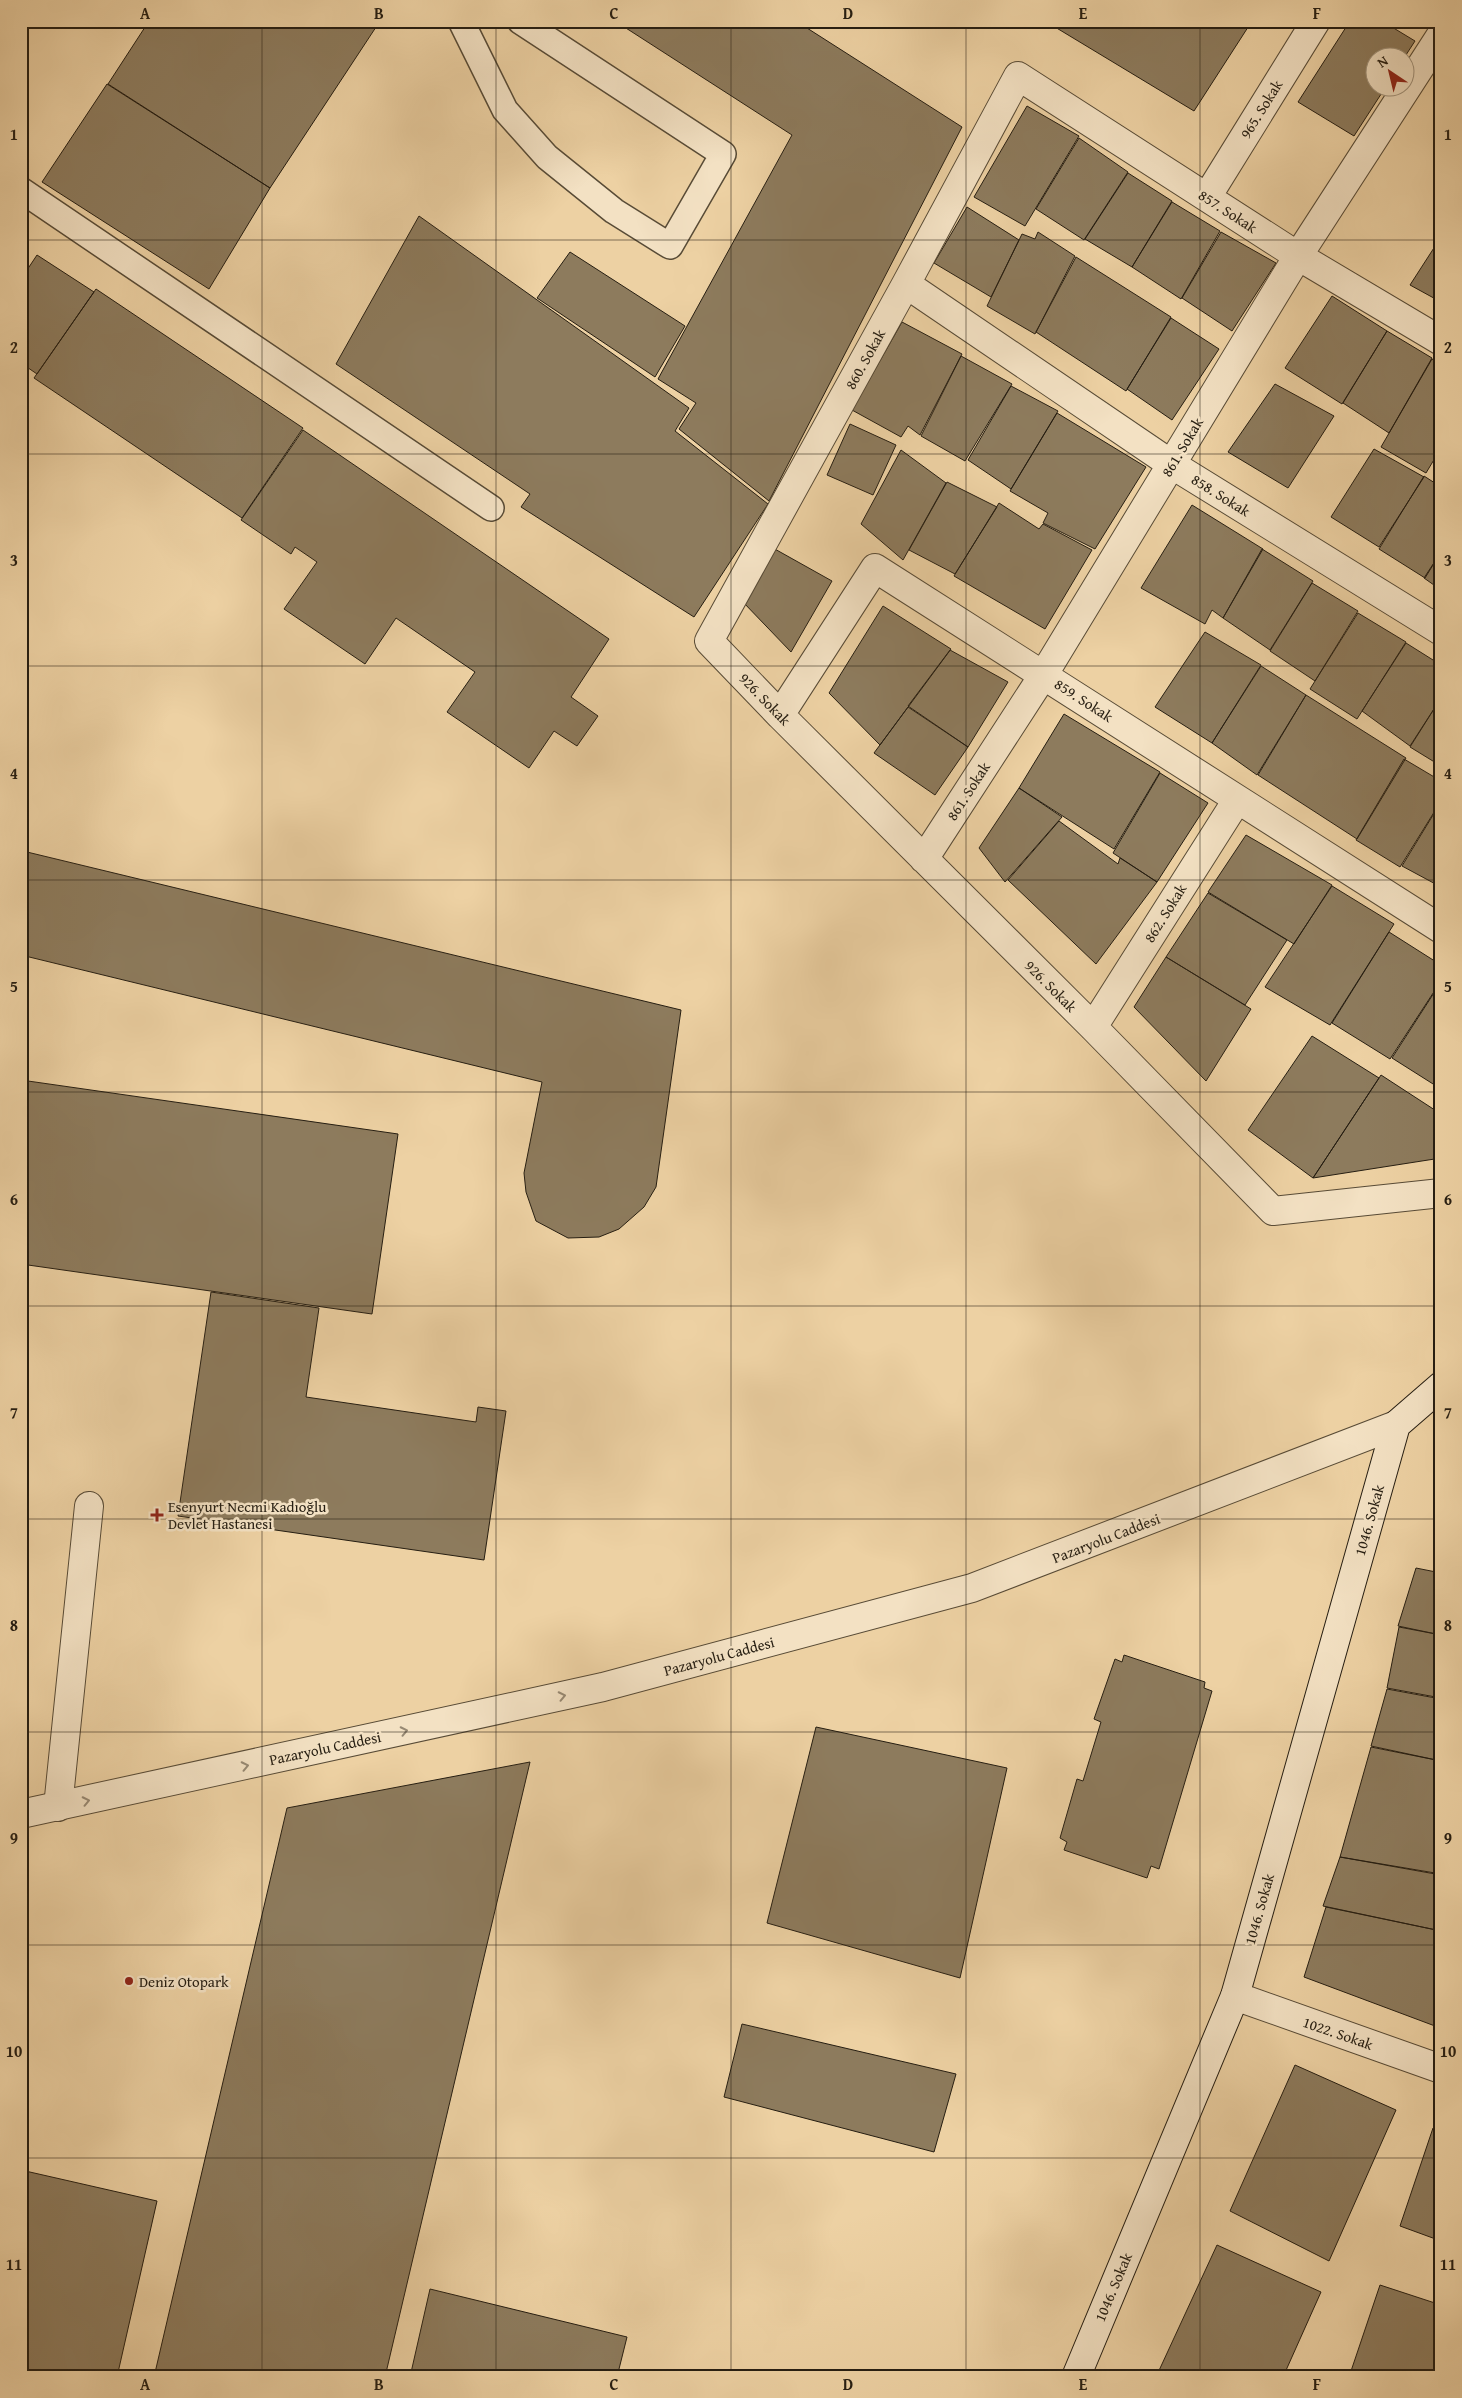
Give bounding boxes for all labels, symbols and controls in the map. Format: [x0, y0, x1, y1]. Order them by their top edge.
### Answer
text: A [140, 1, 151, 25]
text: B [374, 1, 384, 25]
text: C [609, 1, 619, 25]
text: D [843, 1, 853, 25]
text: E [1079, 1, 1088, 25]
text: F [1313, 1, 1321, 25]
north arrow [1364, 48, 1414, 98]
text: N [1373, 50, 1393, 72]
street label: 965. Sokak [1235, 75, 1288, 143]
text: 1 [10, 122, 18, 146]
text: 1 [1444, 122, 1452, 146]
street label: 857. Sokak [1195, 184, 1262, 238]
street label: 860. Sokak [840, 325, 890, 393]
text: 2 [10, 335, 18, 359]
text: 2 [1444, 335, 1452, 359]
street label: 861. Sokak [1156, 413, 1208, 481]
street label: 858. Sokak [1187, 469, 1255, 522]
text: 3 [10, 548, 18, 572]
text: 3 [1444, 548, 1452, 572]
street label: 926. Sokak [735, 668, 796, 730]
street label: 859. Sokak [1051, 673, 1118, 727]
street label: 861. Sokak [941, 757, 995, 824]
text: 4 [10, 761, 18, 785]
text: 4 [1444, 761, 1452, 785]
street label: 862. Sokak [1139, 879, 1192, 947]
street label: 926. Sokak [1020, 955, 1082, 1017]
text: 5 [10, 974, 18, 998]
text: 5 [1444, 974, 1452, 998]
text: 6 [10, 1187, 18, 1211]
text: 6 [1444, 1187, 1452, 1211]
text: 7 [10, 1400, 18, 1424]
text: 7 [1444, 1400, 1452, 1424]
street label: 1046. Sokak [1349, 1482, 1389, 1558]
place label: Esenyurt Necmi Kadıoğlu Devlet Hastanesi [168, 1496, 327, 1534]
marker: Esenyurt Necmi Kadıoğlu Devlet Hastanesi [150, 1508, 164, 1522]
street label: Pazaryolu Caddesi [1049, 1508, 1163, 1568]
text: 8 [10, 1613, 18, 1637]
text: 8 [1444, 1613, 1452, 1637]
street label: Pazaryolu Caddesi [661, 1631, 777, 1681]
one-way arrow [558, 1691, 567, 1702]
street label: Pazaryolu Caddesi [267, 1726, 383, 1770]
one-way arrow [399, 1726, 408, 1737]
one-way arrow [240, 1761, 249, 1772]
one-way arrow [82, 1796, 91, 1807]
text: 9 [10, 1826, 18, 1850]
text: 9 [1444, 1826, 1452, 1850]
street label: 1046. Sokak [1239, 1871, 1279, 1947]
place label: Deniz Otopark [139, 1971, 229, 1992]
marker: Deniz Otopark [123, 1975, 135, 1987]
street label: 1022. Sokak [1300, 2011, 1376, 2055]
text: 10 [6, 2039, 22, 2063]
text: 10 [1440, 2039, 1456, 2063]
street label: 1046. Sokak [1089, 2249, 1137, 2325]
text: 11 [6, 2252, 22, 2276]
text: 11 [1440, 2252, 1456, 2276]
text: A [140, 2372, 151, 2396]
text: B [374, 2372, 384, 2396]
text: C [609, 2372, 619, 2396]
text: D [843, 2372, 853, 2396]
text: E [1079, 2372, 1088, 2396]
text: F [1313, 2372, 1321, 2396]

